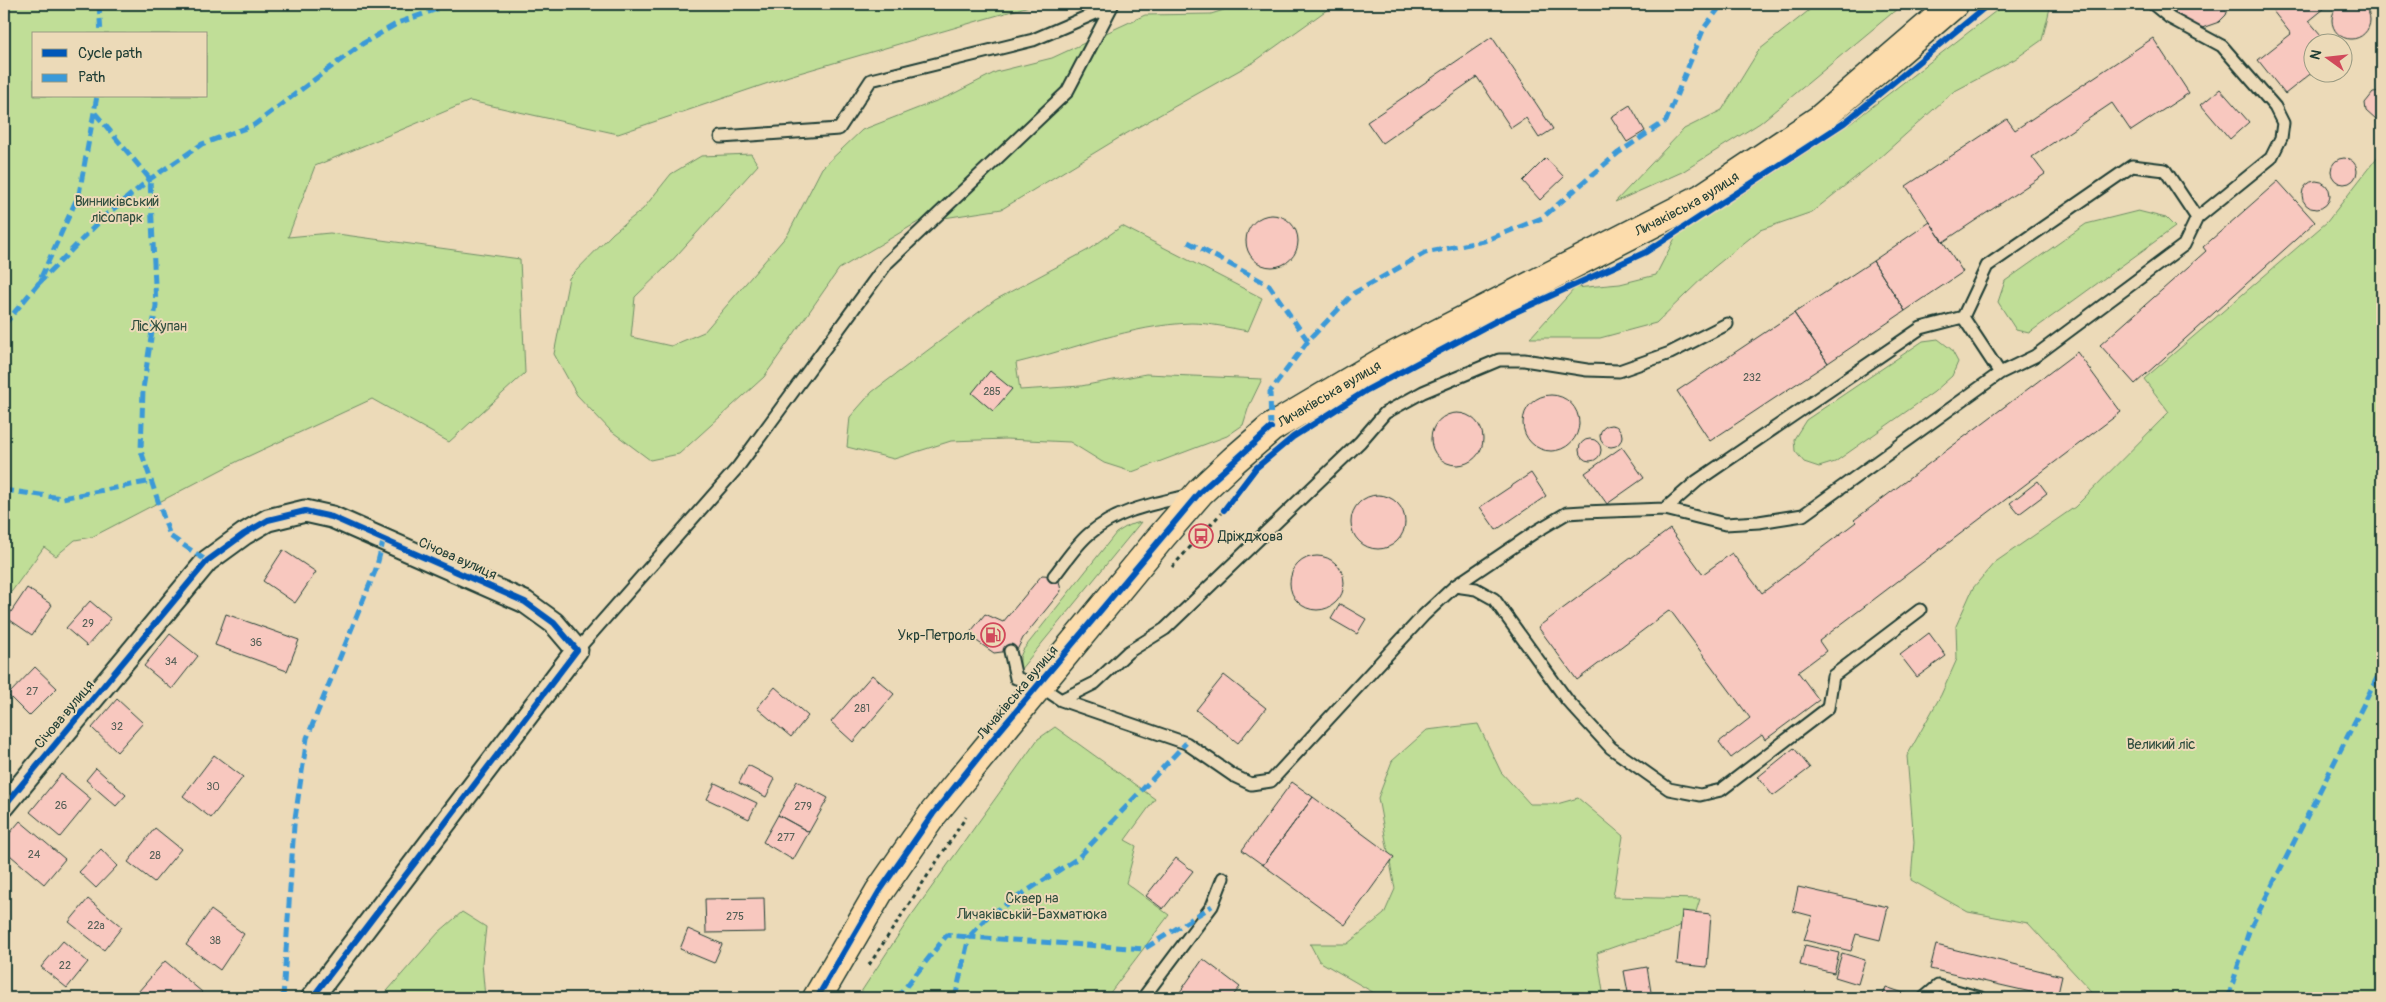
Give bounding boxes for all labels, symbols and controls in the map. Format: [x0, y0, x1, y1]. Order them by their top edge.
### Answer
legend [32, 32, 208, 98]
north arrow [2304, 32, 2354, 82]
text: Cycle path [78, 44, 142, 63]
text: N [2306, 48, 2325, 62]
text: Path [78, 68, 105, 87]
street label: Личаківська вулиця [1631, 168, 1742, 241]
park label: Винниківський лісопарк [75, 193, 159, 226]
park label: Ліс Жупан [130, 318, 187, 335]
street label: Личаківська вулиця [1274, 357, 1384, 432]
house number: 232 [1743, 371, 1761, 384]
house number: 285 [983, 385, 1001, 398]
bus stop icon: Дріжджова [1188, 523, 1214, 549]
place label: Дріжджова [1217, 528, 1283, 545]
street label: Січова вулиця [416, 534, 500, 583]
house number: 29 [82, 617, 94, 630]
fuel station icon: Укр-Петроль [980, 622, 1006, 648]
place label: Укр-Петроль [898, 627, 976, 644]
house number: 36 [250, 636, 262, 649]
street label: Личаківська вулиця [973, 642, 1061, 743]
house number: 34 [165, 655, 178, 668]
street label: Січова вулиця [31, 677, 98, 752]
house number: 27 [26, 685, 38, 698]
house number: 281 [854, 702, 870, 715]
house number: 32 [111, 720, 123, 733]
park label: Великий ліс [2127, 736, 2195, 753]
house number: 30 [206, 780, 220, 793]
house number: 26 [55, 799, 67, 812]
house number: 279 [794, 800, 812, 813]
house number: 277 [777, 831, 795, 844]
house number: 24 [28, 848, 41, 861]
house number: 28 [149, 849, 161, 862]
park label: Сквер на Личаківській-Бахматюка [956, 890, 1107, 923]
house number: 275 [726, 910, 744, 923]
house number: 22а [87, 919, 105, 932]
house number: 38 [209, 934, 221, 947]
house number: 22 [59, 959, 71, 972]

